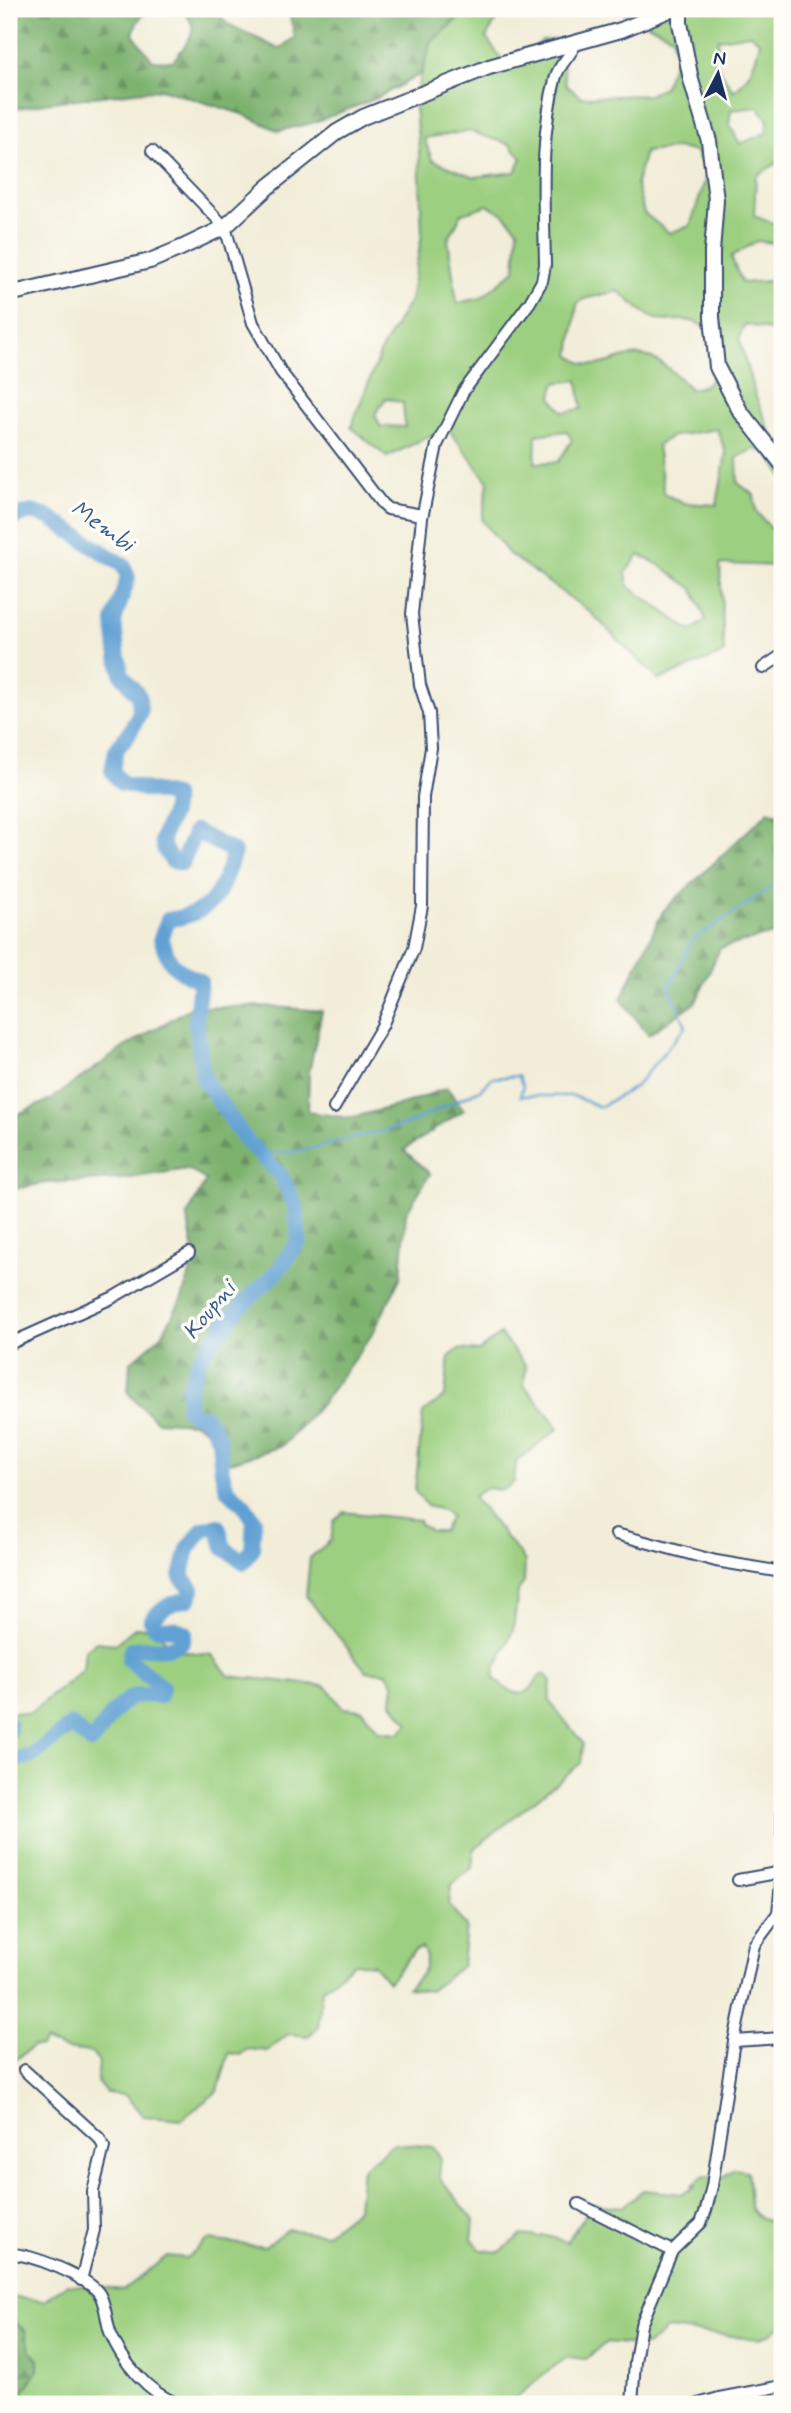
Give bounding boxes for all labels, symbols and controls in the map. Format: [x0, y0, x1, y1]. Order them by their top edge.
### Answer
north arrow [682, 38, 752, 108]
text: N [712, 45, 727, 72]
water label: Membi [64, 494, 141, 561]
water label: Koupni [177, 1273, 245, 1346]

